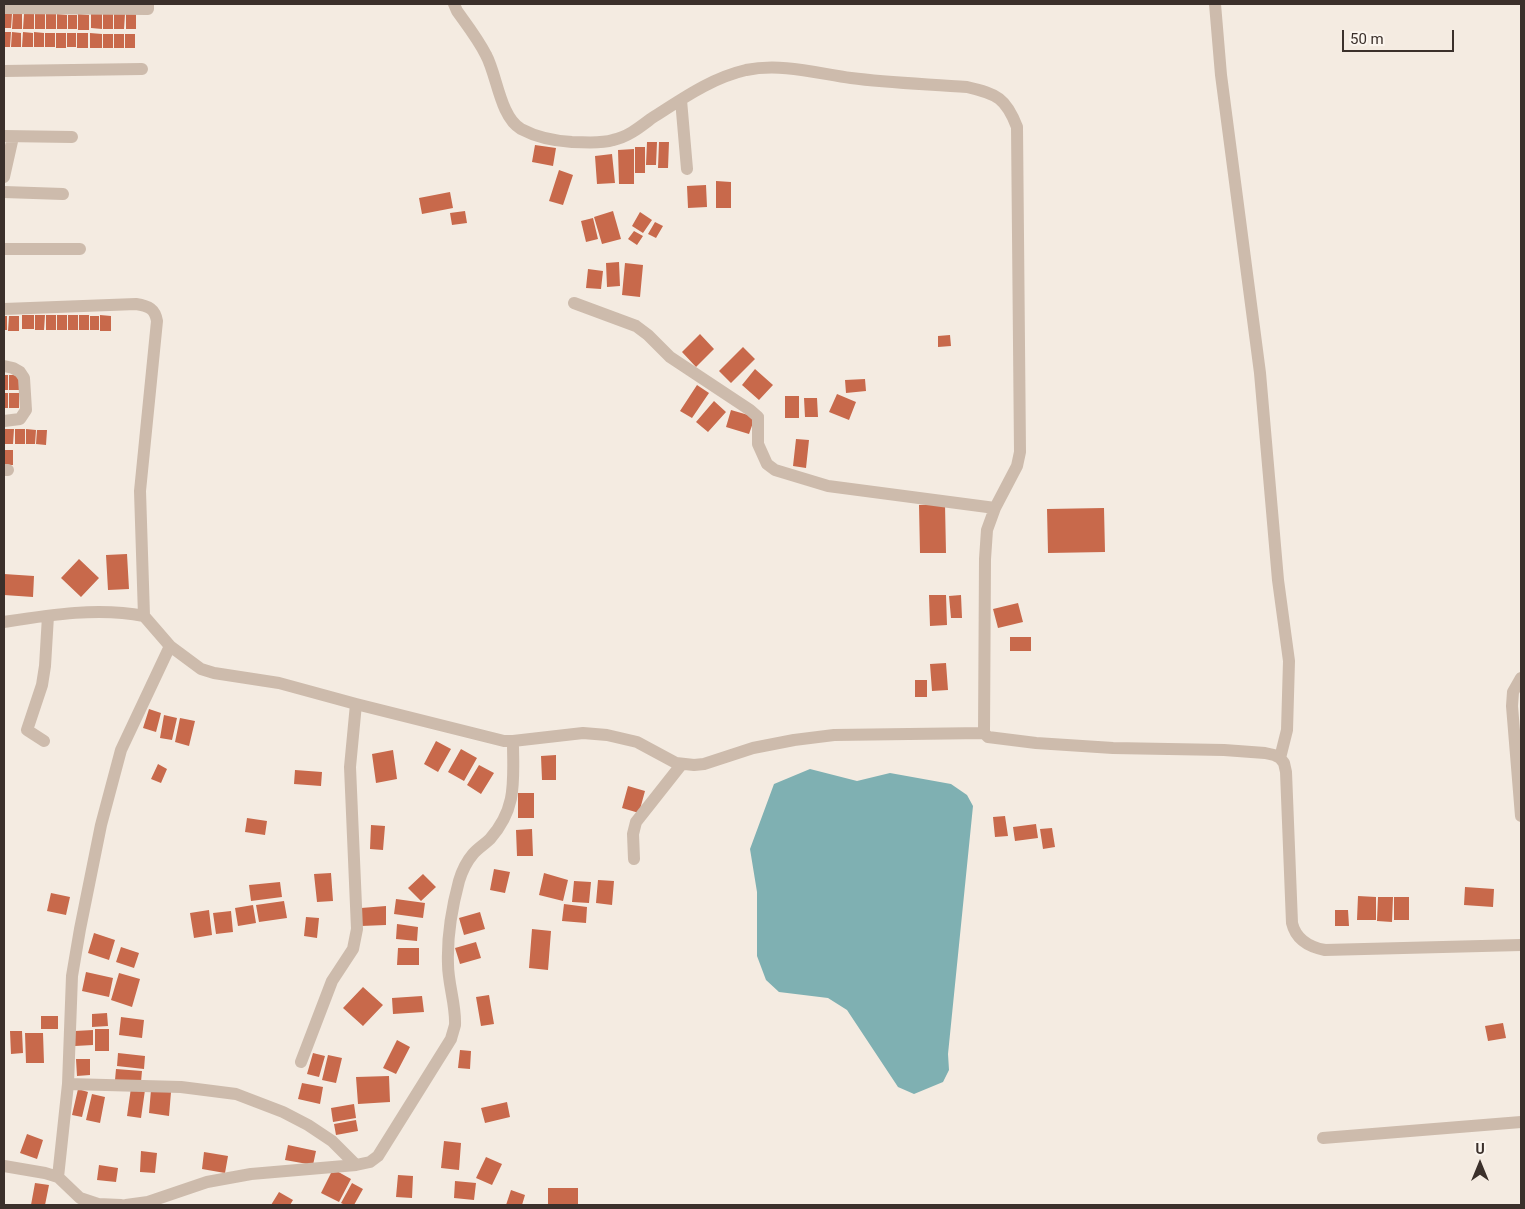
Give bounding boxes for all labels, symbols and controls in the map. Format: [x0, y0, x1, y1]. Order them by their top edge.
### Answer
scale bar [1345, 20, 1458, 52]
text: 50 m [1350, 30, 1384, 48]
north arrow [1455, 1139, 1505, 1189]
text: U [1475, 1141, 1485, 1157]

